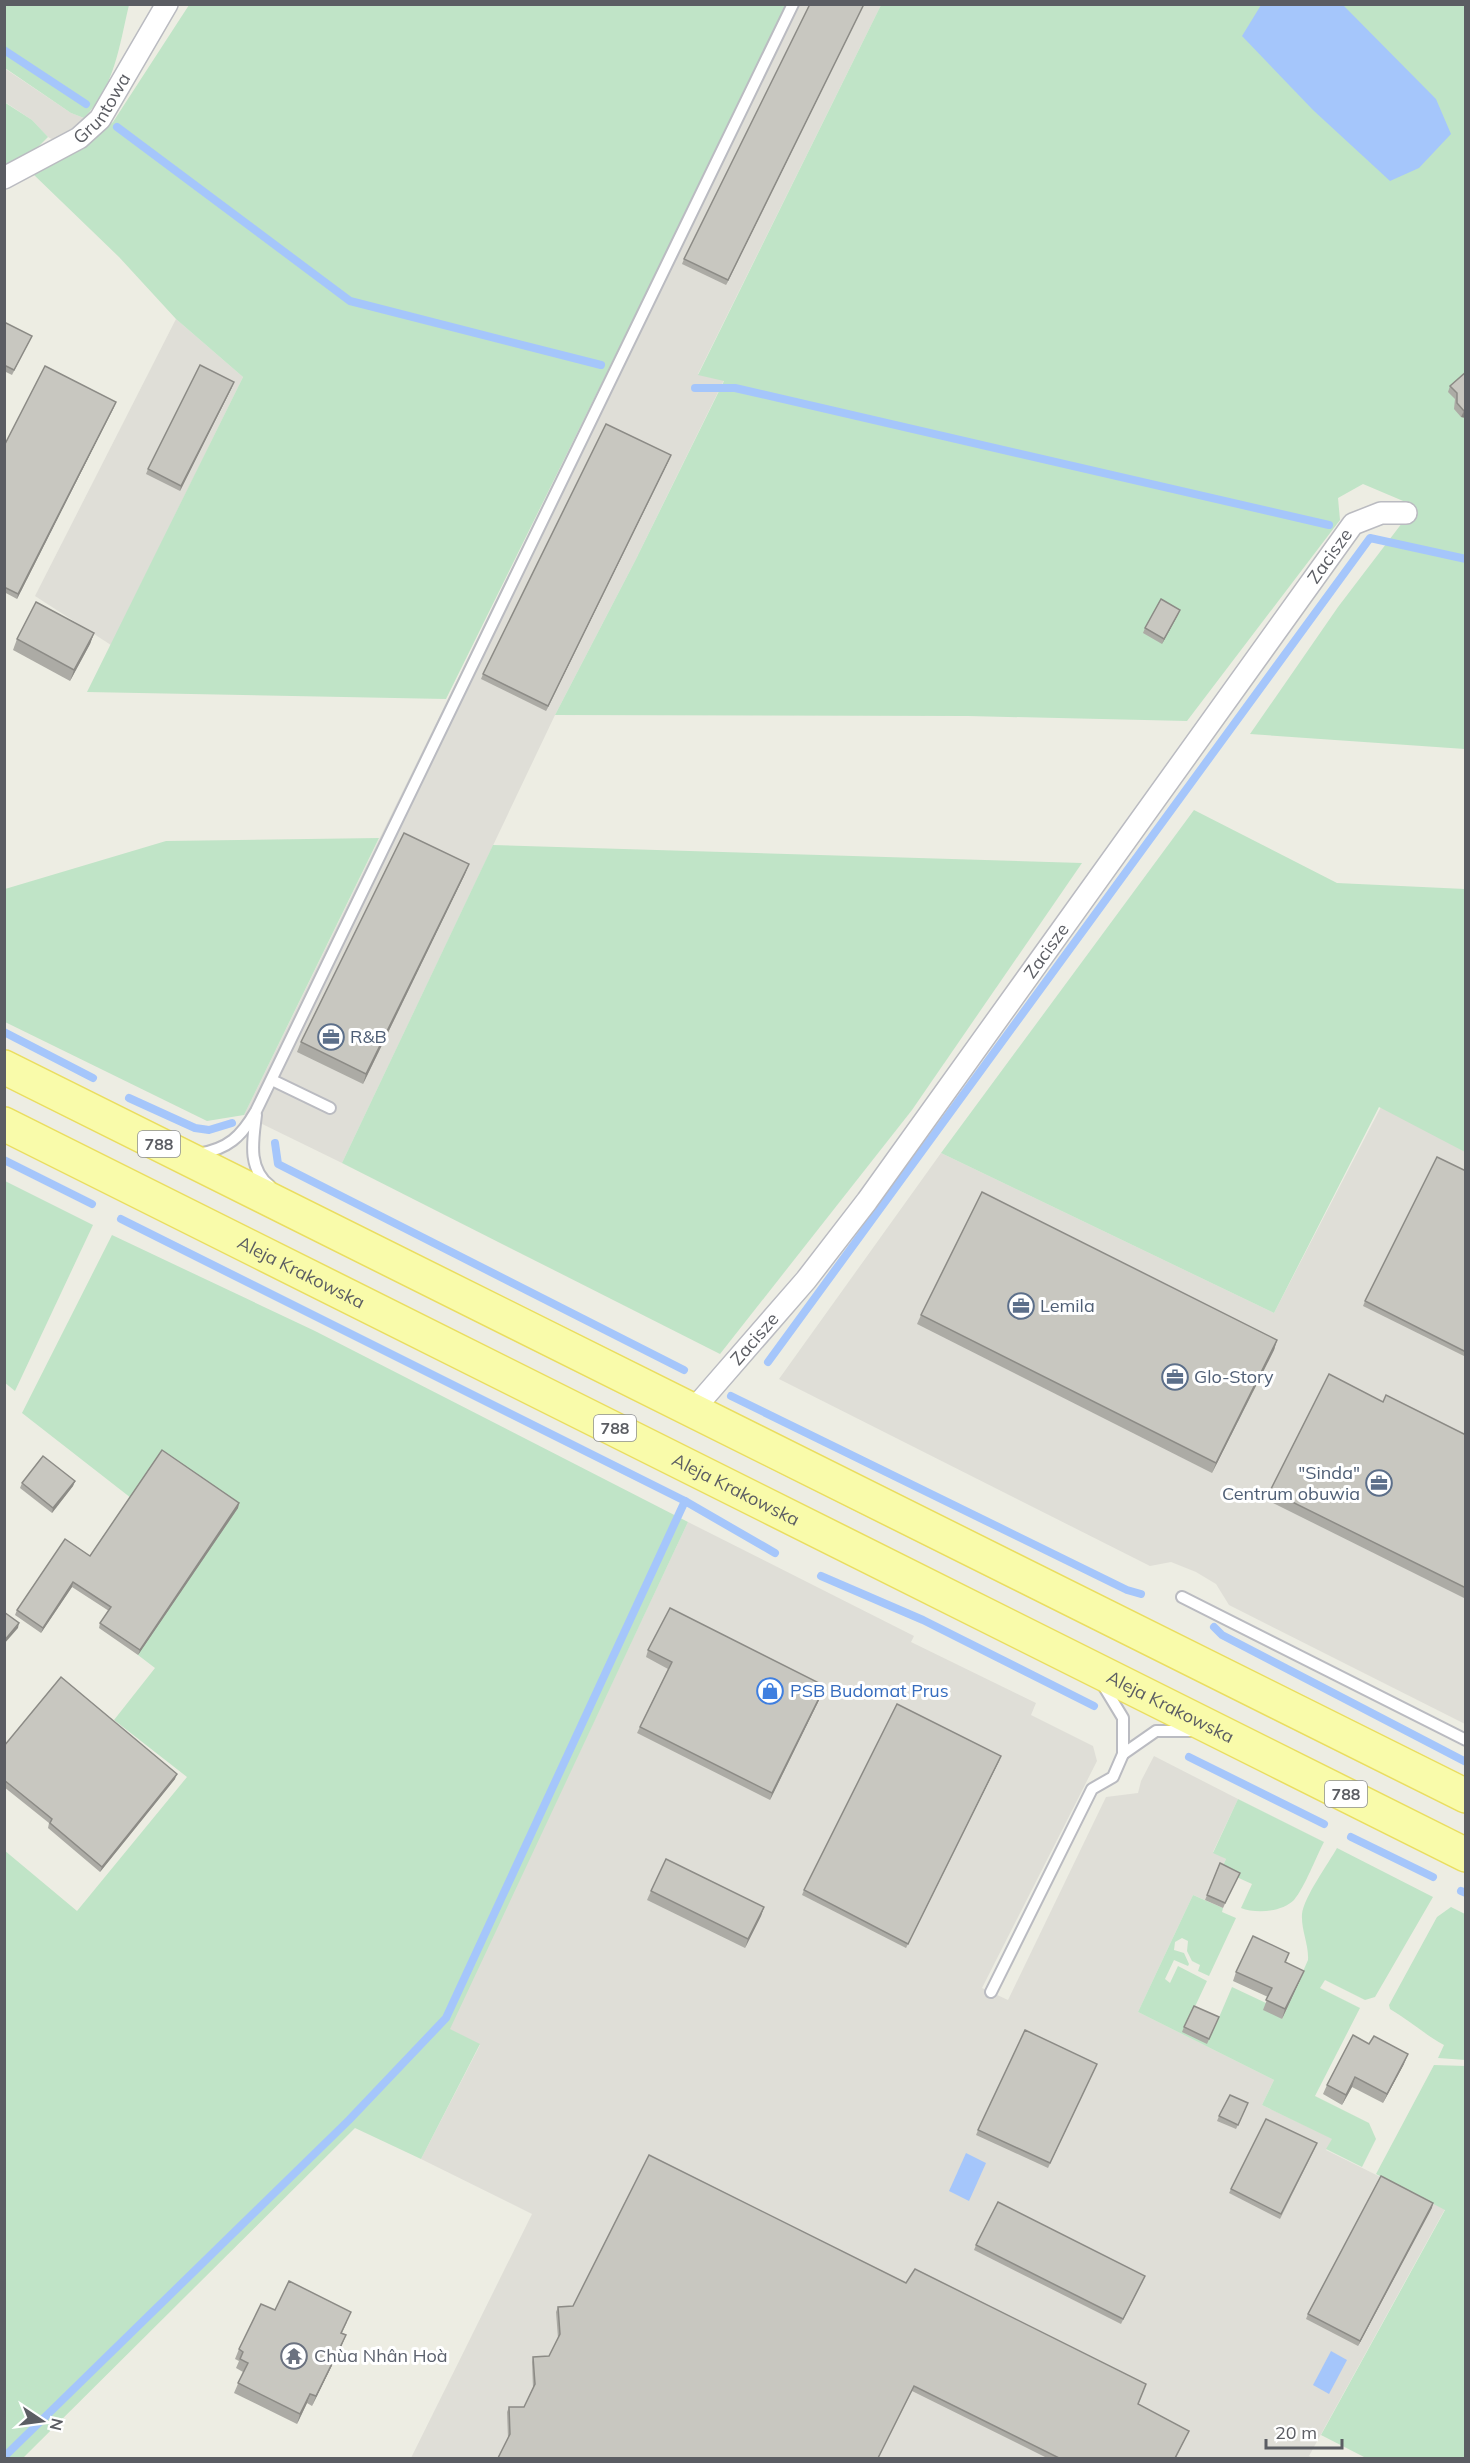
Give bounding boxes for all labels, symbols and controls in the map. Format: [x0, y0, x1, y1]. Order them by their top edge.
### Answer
street label: Gruntowa [68, 69, 135, 149]
street label: Zacisze [1302, 524, 1357, 588]
street label: Zacisze [1019, 918, 1074, 983]
office icon: R&B [316, 1022, 346, 1052]
place label: R&B [350, 1025, 387, 1048]
road number: 788 [138, 1131, 180, 1157]
street label: Aleja Krakowska [234, 1231, 369, 1313]
office icon: Lemila [1006, 1291, 1036, 1321]
place label: Lemila [1040, 1294, 1095, 1317]
street label: Zacisze [725, 1308, 783, 1370]
office icon: Glo-Story [1160, 1362, 1190, 1392]
place label: Glo-Story [1194, 1365, 1274, 1388]
road number: 788 [594, 1415, 636, 1441]
street label: Aleja Krakowska [668, 1448, 803, 1531]
place label: "Sinda" Centrum obuwia [1222, 1461, 1360, 1505]
office icon: "Sinda" Centrum obuwia [1364, 1468, 1394, 1498]
street label: Aleja Krakowska [1103, 1665, 1238, 1748]
shop icon: PSB Budomat Prus [755, 1676, 785, 1706]
place label: PSB Budomat Prus [790, 1679, 949, 1702]
road number: 788 [1325, 1781, 1367, 1807]
temple icon: Chùa Nhân Hoà [279, 2341, 309, 2371]
place label: Chùa Nhân Hoà [314, 2344, 448, 2367]
north arrow [12, 2391, 72, 2451]
scale bar [1266, 2412, 1342, 2450]
text: N [46, 2416, 68, 2433]
text: 20 m [1275, 2421, 1317, 2444]

